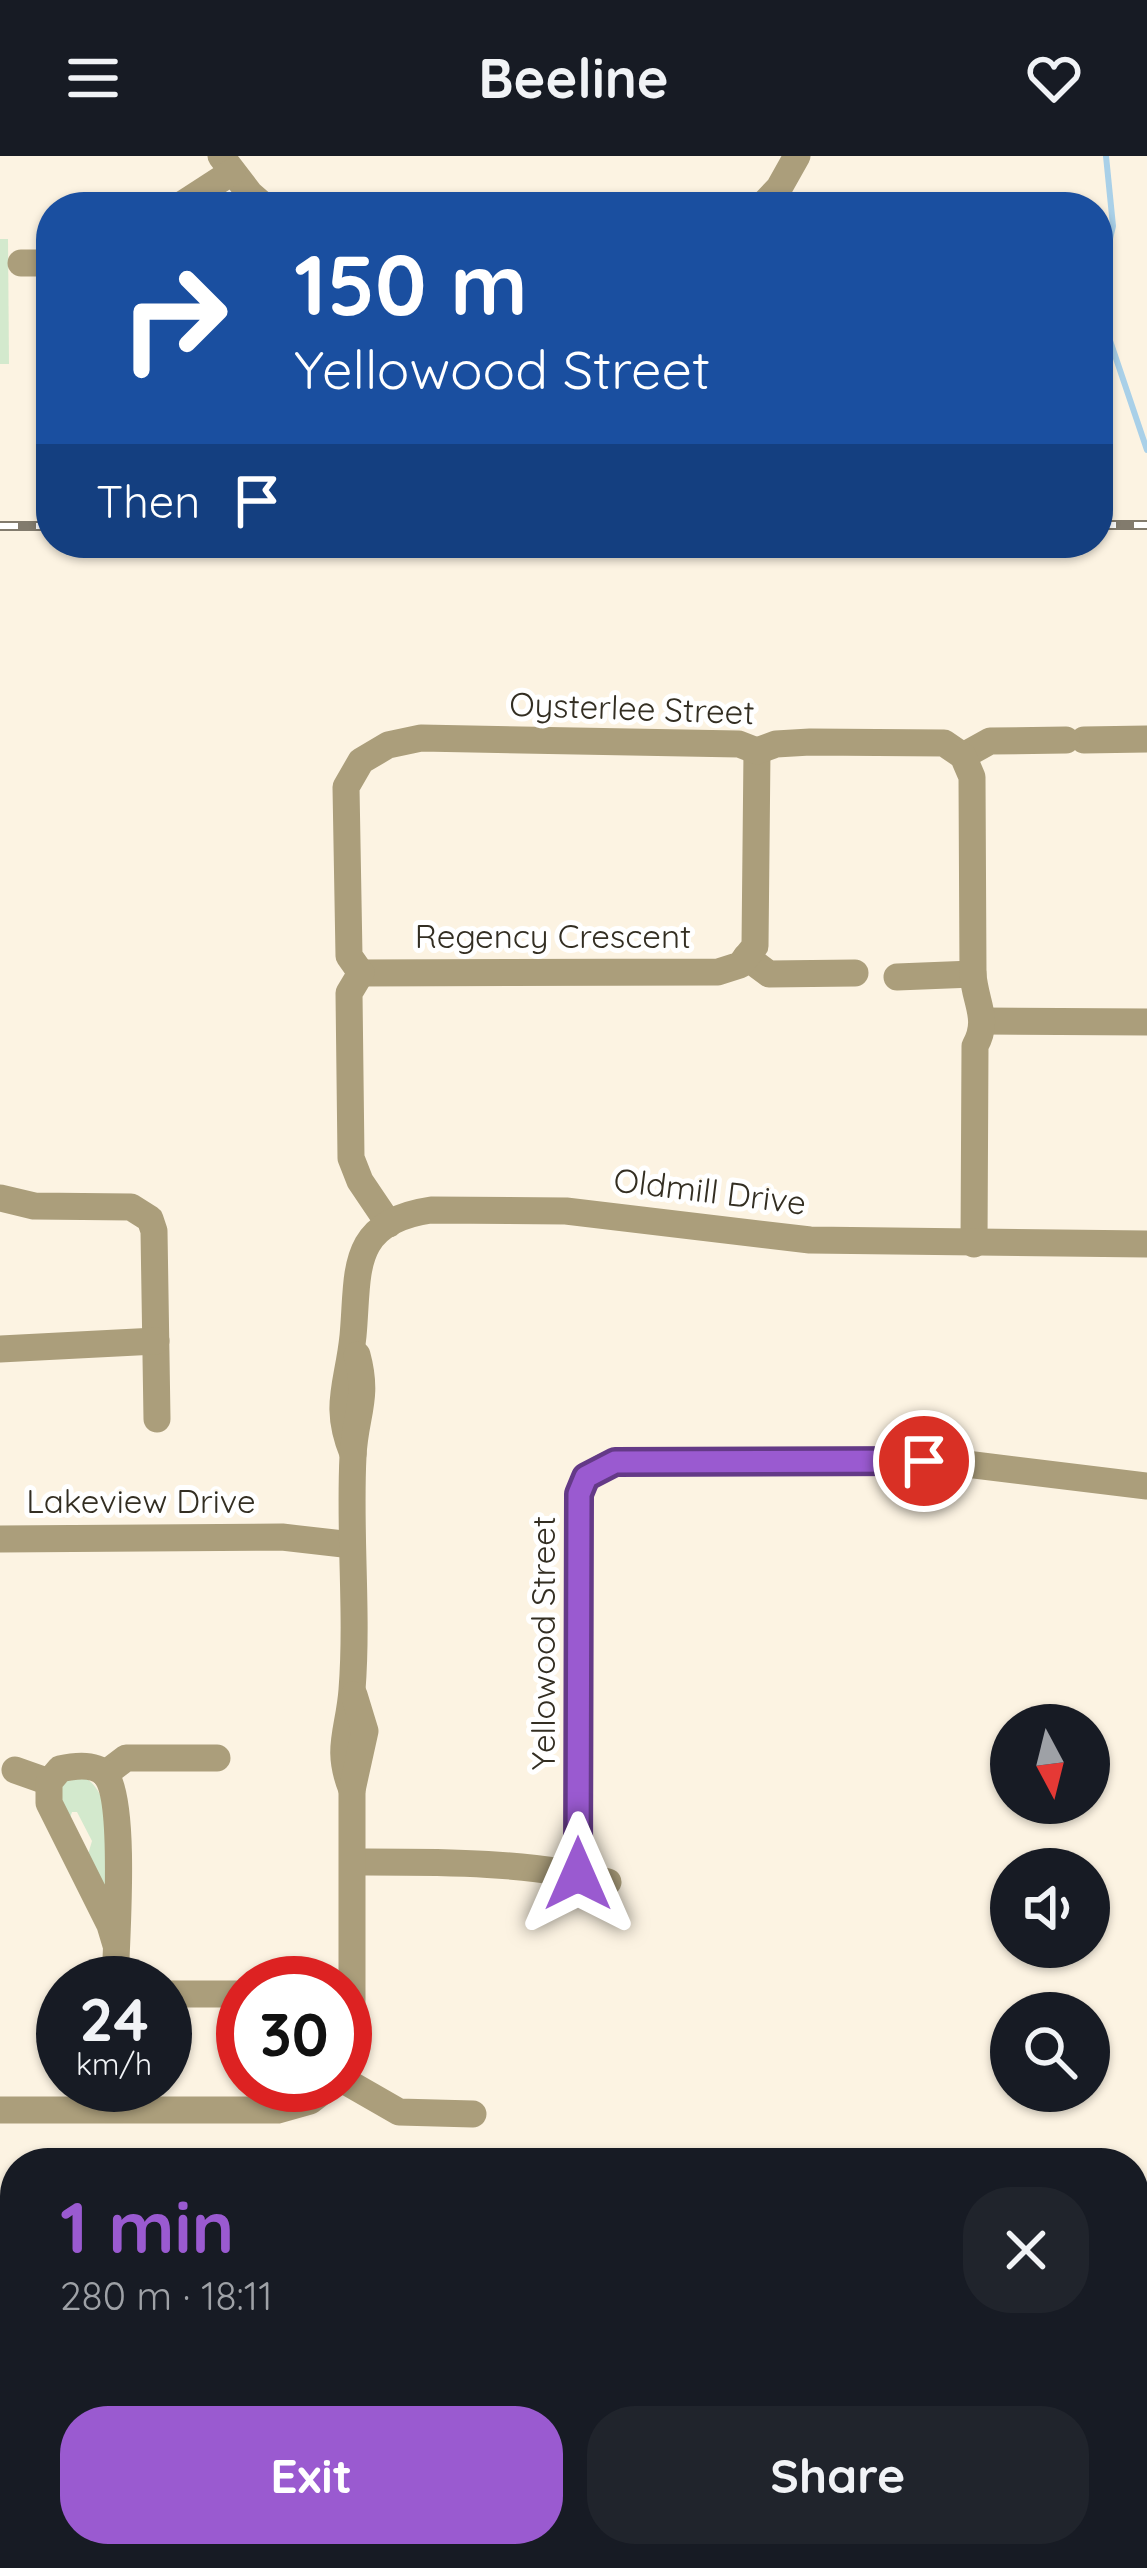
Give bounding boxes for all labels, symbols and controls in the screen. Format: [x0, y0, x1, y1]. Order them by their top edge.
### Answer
text: Beeline [478, 44, 669, 112]
icon: menu [60, 45, 126, 111]
icon: heart [1021, 45, 1087, 111]
text: 150 m [294, 231, 528, 336]
icon: right [96, 240, 252, 396]
text: Yellowood Street [294, 335, 710, 403]
icon: arrive [224, 468, 290, 534]
text: Then [96, 473, 200, 529]
street label: Oysterlee Street [509, 683, 755, 732]
street label: Regency Crescent [415, 915, 691, 956]
street label: Oldmill Drive [612, 1158, 809, 1223]
pin [873, 1410, 975, 1512]
icon: arrive [891, 1428, 957, 1494]
street label: Lakeview Drive [26, 1480, 256, 1521]
street label: Yellowood Street [522, 1516, 563, 1770]
north arrow [990, 1704, 1110, 1824]
map controls [990, 1704, 1110, 2112]
position arrow [515, 1811, 641, 1937]
button: sound [990, 1848, 1110, 1968]
speed limit sign: 30 [216, 1956, 372, 2112]
text: 24 [79, 1981, 149, 2056]
button: search [990, 1992, 1110, 2112]
text: km/h [76, 2045, 152, 2083]
text: 1 min [60, 2181, 234, 2271]
button: close [963, 2187, 1089, 2313]
text: 280 m · 18:11 [60, 2271, 273, 2320]
button: Exit [60, 2406, 563, 2544]
button: Share [587, 2406, 1089, 2544]

